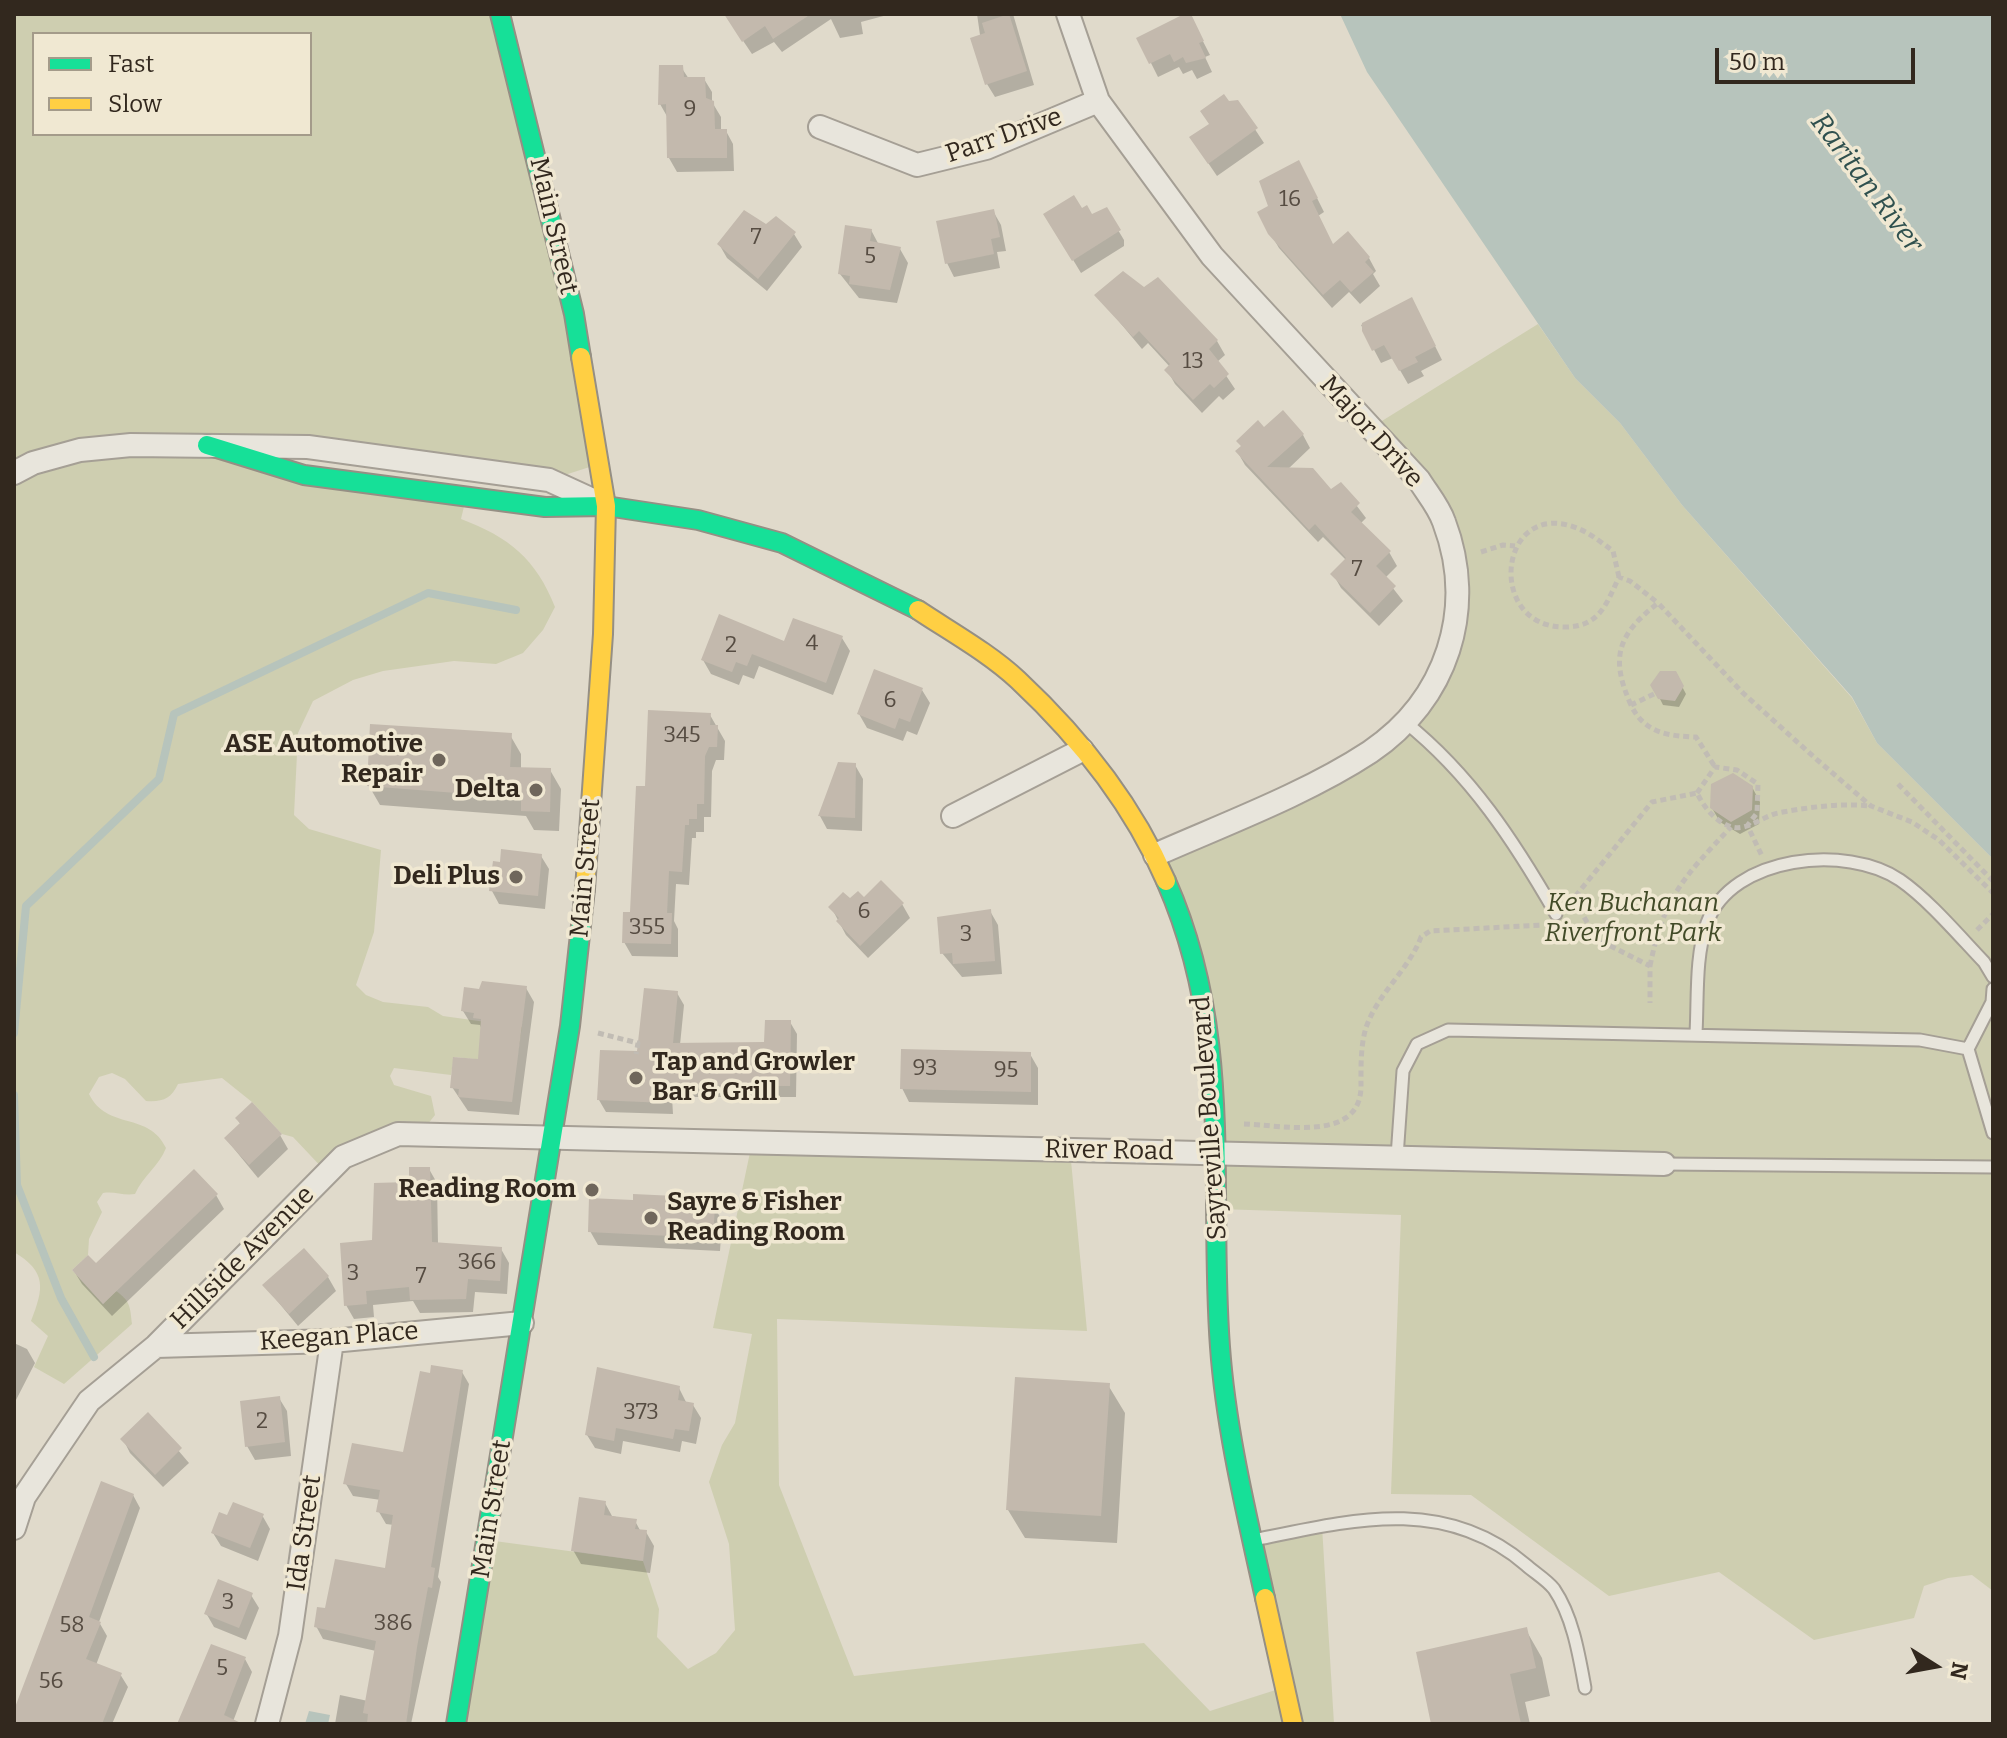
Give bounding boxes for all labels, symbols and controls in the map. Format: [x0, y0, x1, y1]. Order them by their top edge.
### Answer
legend [32, 32, 312, 136]
scale bar [1719, 32, 1919, 82]
text: 50 m [1729, 48, 1785, 76]
text: Fast [108, 50, 154, 78]
text: Slow [108, 90, 162, 118]
house number: 9 [684, 97, 696, 123]
street label: Parr Drive [942, 102, 1066, 170]
water label: Raritan River [1803, 107, 1929, 259]
street label: Main Street [522, 154, 584, 298]
house number: 16 [1279, 187, 1301, 213]
house number: 7 [750, 225, 762, 251]
house number: 5 [864, 244, 876, 270]
house number: 13 [1182, 349, 1204, 375]
street label: Major Drive [1313, 370, 1429, 494]
house number: 7 [1351, 557, 1363, 583]
house number: 4 [806, 631, 818, 657]
house number: 2 [725, 633, 737, 659]
house number: 6 [884, 688, 896, 714]
house number: 345 [663, 723, 701, 749]
place label: ASE Automotive Repair [224, 729, 423, 790]
marker: ASE Automotive Repair [430, 751, 448, 769]
place label: Delta [455, 774, 520, 806]
marker: Delta [527, 781, 545, 799]
street label: Main Street [564, 797, 608, 939]
place label: Deli Plus [393, 861, 500, 893]
marker: Deli Plus [507, 868, 525, 886]
park label: Ken Buchanan Riverfront Park [1545, 888, 1721, 950]
house number: 6 [858, 899, 870, 925]
house number: 355 [629, 915, 665, 941]
house number: 3 [960, 922, 972, 948]
street label: Sayreville Boulevard [1186, 995, 1234, 1241]
place label: Tap and Growler Bar & Grill [652, 1047, 855, 1108]
house number: 93 [913, 1056, 937, 1082]
house number: 95 [994, 1058, 1018, 1084]
marker: Tap and Growler Bar & Grill [627, 1069, 645, 1087]
street label: River Road [1044, 1134, 1174, 1168]
place label: Reading Room [398, 1174, 576, 1206]
street label: Hillside Avenue [165, 1180, 321, 1336]
marker: Reading Room [583, 1181, 601, 1199]
place label: Sayre & Fisher Reading Room [667, 1187, 845, 1248]
marker: Sayre & Fisher Reading Room [642, 1209, 660, 1227]
house number: 366 [458, 1250, 496, 1276]
house number: 3 [347, 1261, 359, 1287]
house number: 7 [415, 1264, 427, 1290]
street label: Keegan Place [258, 1316, 420, 1358]
house number: 373 [623, 1400, 659, 1426]
house number: 2 [256, 1409, 268, 1435]
street label: Main Street [466, 1438, 518, 1580]
street label: Ida Street [281, 1473, 329, 1593]
house number: 3 [222, 1590, 234, 1616]
house number: 386 [374, 1611, 412, 1637]
house number: 58 [60, 1613, 84, 1639]
north arrow [1895, 1626, 1975, 1706]
house number: 5 [216, 1656, 228, 1682]
text: N [1944, 1660, 1974, 1682]
house number: 56 [39, 1669, 63, 1695]

